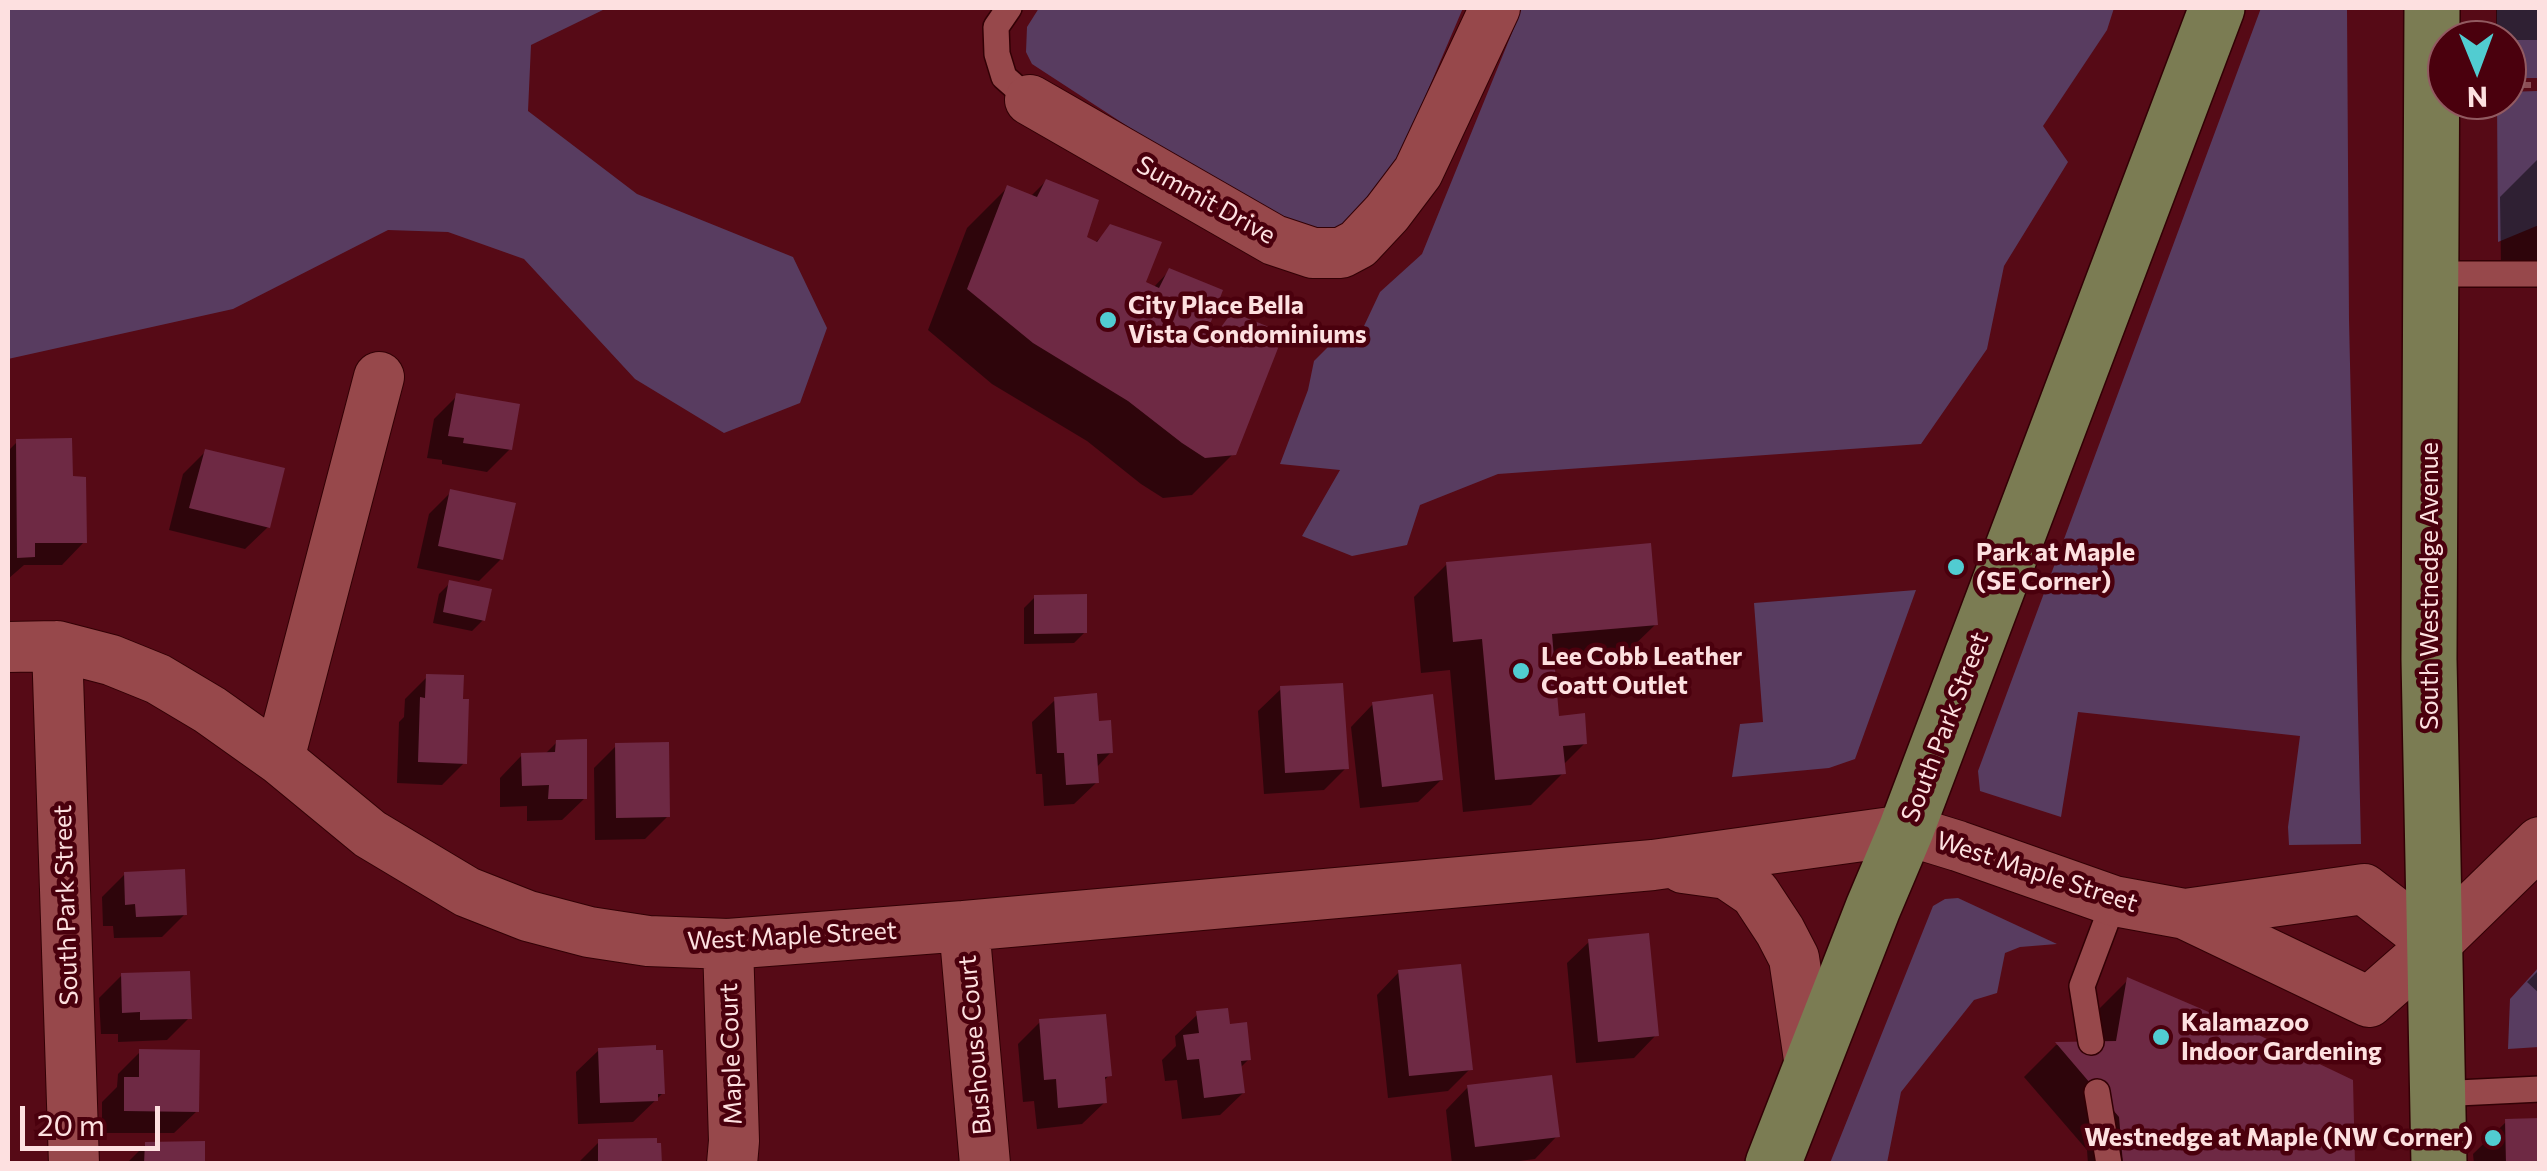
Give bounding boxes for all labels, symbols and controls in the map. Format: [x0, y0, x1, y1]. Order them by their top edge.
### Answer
north arrow [2427, 20, 2527, 120]
text: N [2467, 81, 2488, 115]
street label: Summit Drive [1131, 150, 1281, 250]
place label: City Place Bella Vista Condominiums [1128, 291, 1367, 350]
marker: City Place Bella Vista Condominiums [1097, 309, 1119, 331]
street label: South Westnedge Avenue [2415, 442, 2445, 730]
place label: Park at Maple (SE Corner) [1976, 538, 2135, 597]
marker: Park at Maple (SE Corner) [1945, 556, 1967, 578]
street label: South Park Street [1895, 628, 1995, 826]
place label: Lee Cobb Leather Coatt Outlet [1541, 642, 1742, 701]
marker: Lee Cobb Leather Coatt Outlet [1510, 660, 1532, 682]
street label: South Park Street [48, 804, 84, 1006]
street label: West Maple Street [1933, 825, 2141, 919]
street label: West Maple Street [686, 916, 898, 956]
street label: Bushouse Court [952, 954, 998, 1136]
street label: Maple Court [714, 982, 748, 1126]
place label: Kalamazoo Indoor Gardening [2181, 1008, 2382, 1067]
marker: Kalamazoo Indoor Gardening [2150, 1026, 2172, 1048]
scale bar [25, 1086, 165, 1148]
text: 20 m [37, 1105, 105, 1142]
place label: Westnedge at Maple (NW Corner) [2084, 1123, 2473, 1153]
marker: Westnedge at Maple (NW Corner) [2482, 1127, 2504, 1149]

